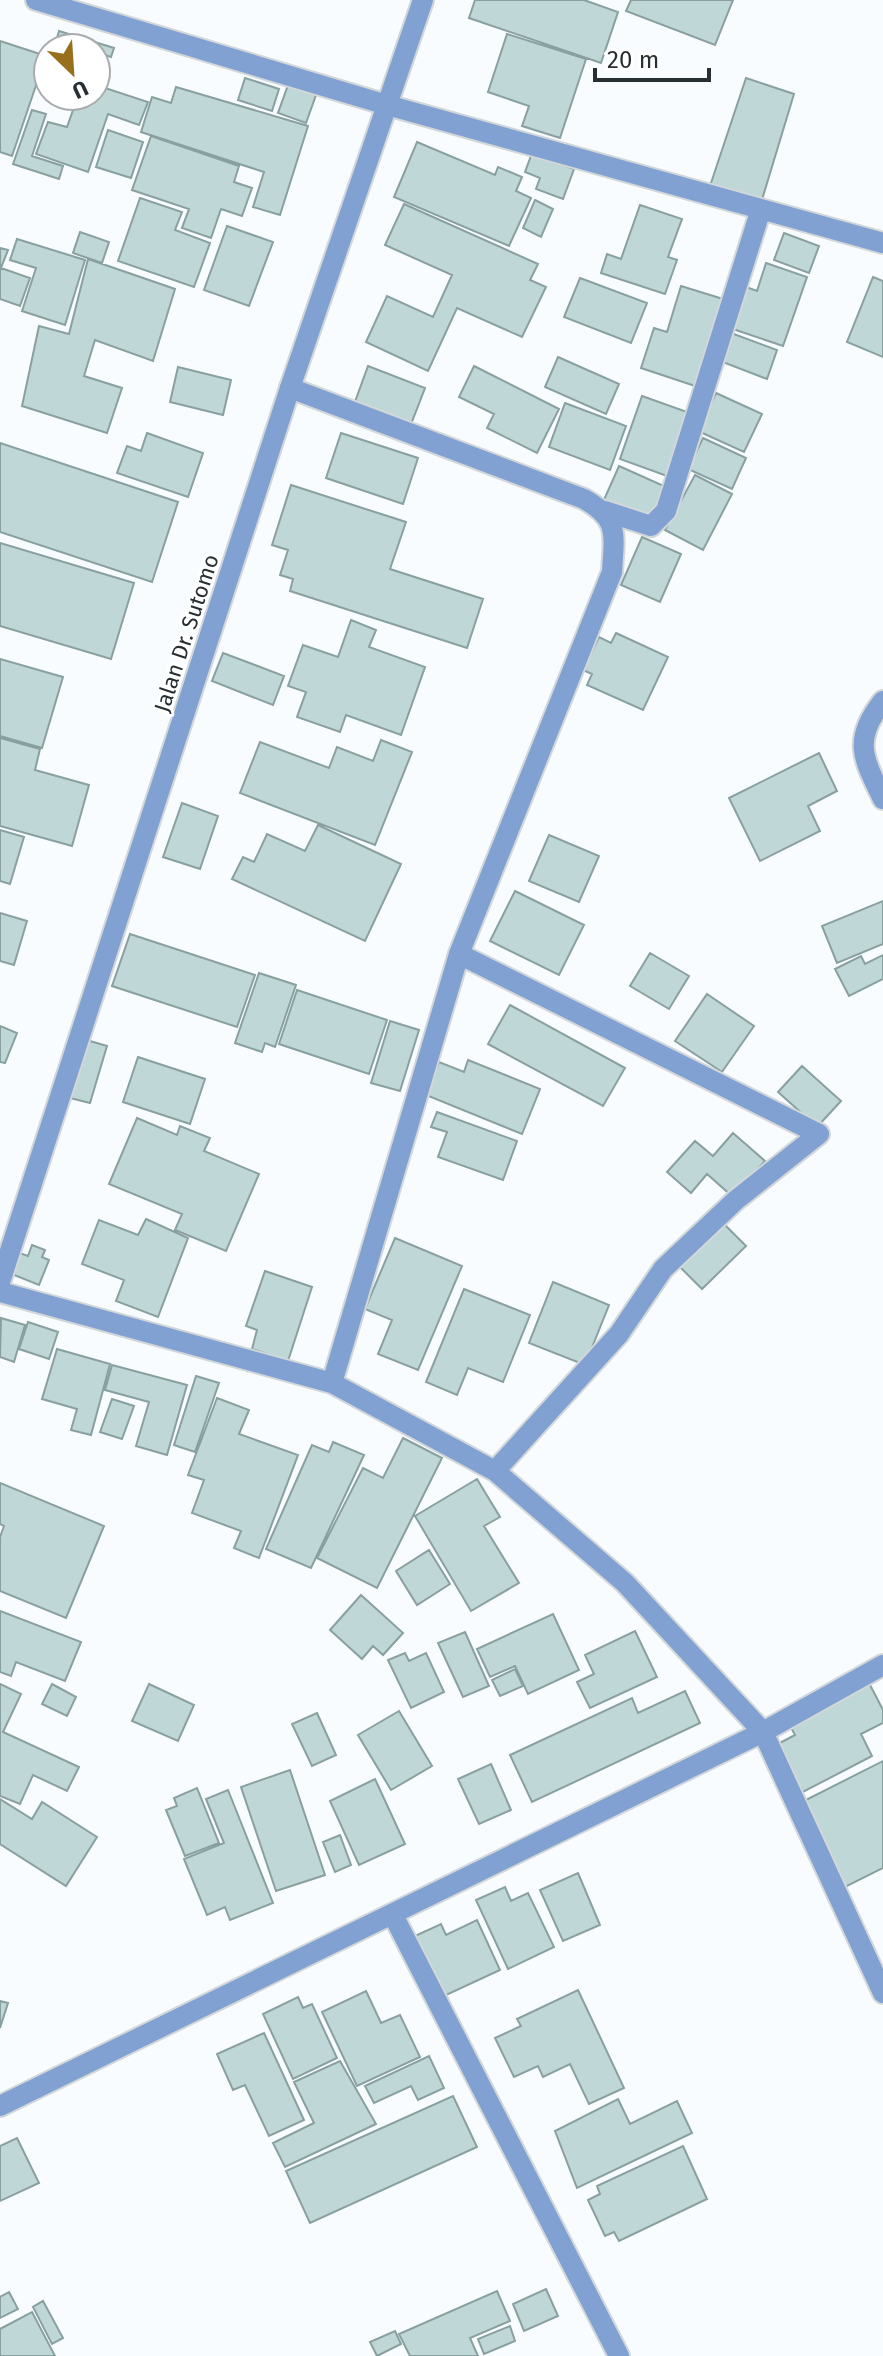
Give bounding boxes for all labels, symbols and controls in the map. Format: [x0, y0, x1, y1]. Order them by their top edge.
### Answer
north arrow [32, 32, 112, 112]
scale bar [595, 32, 709, 82]
text: 20 m [607, 46, 659, 74]
text: U [68, 74, 92, 105]
street label: Jalan Dr. Sutomo [148, 551, 225, 716]

